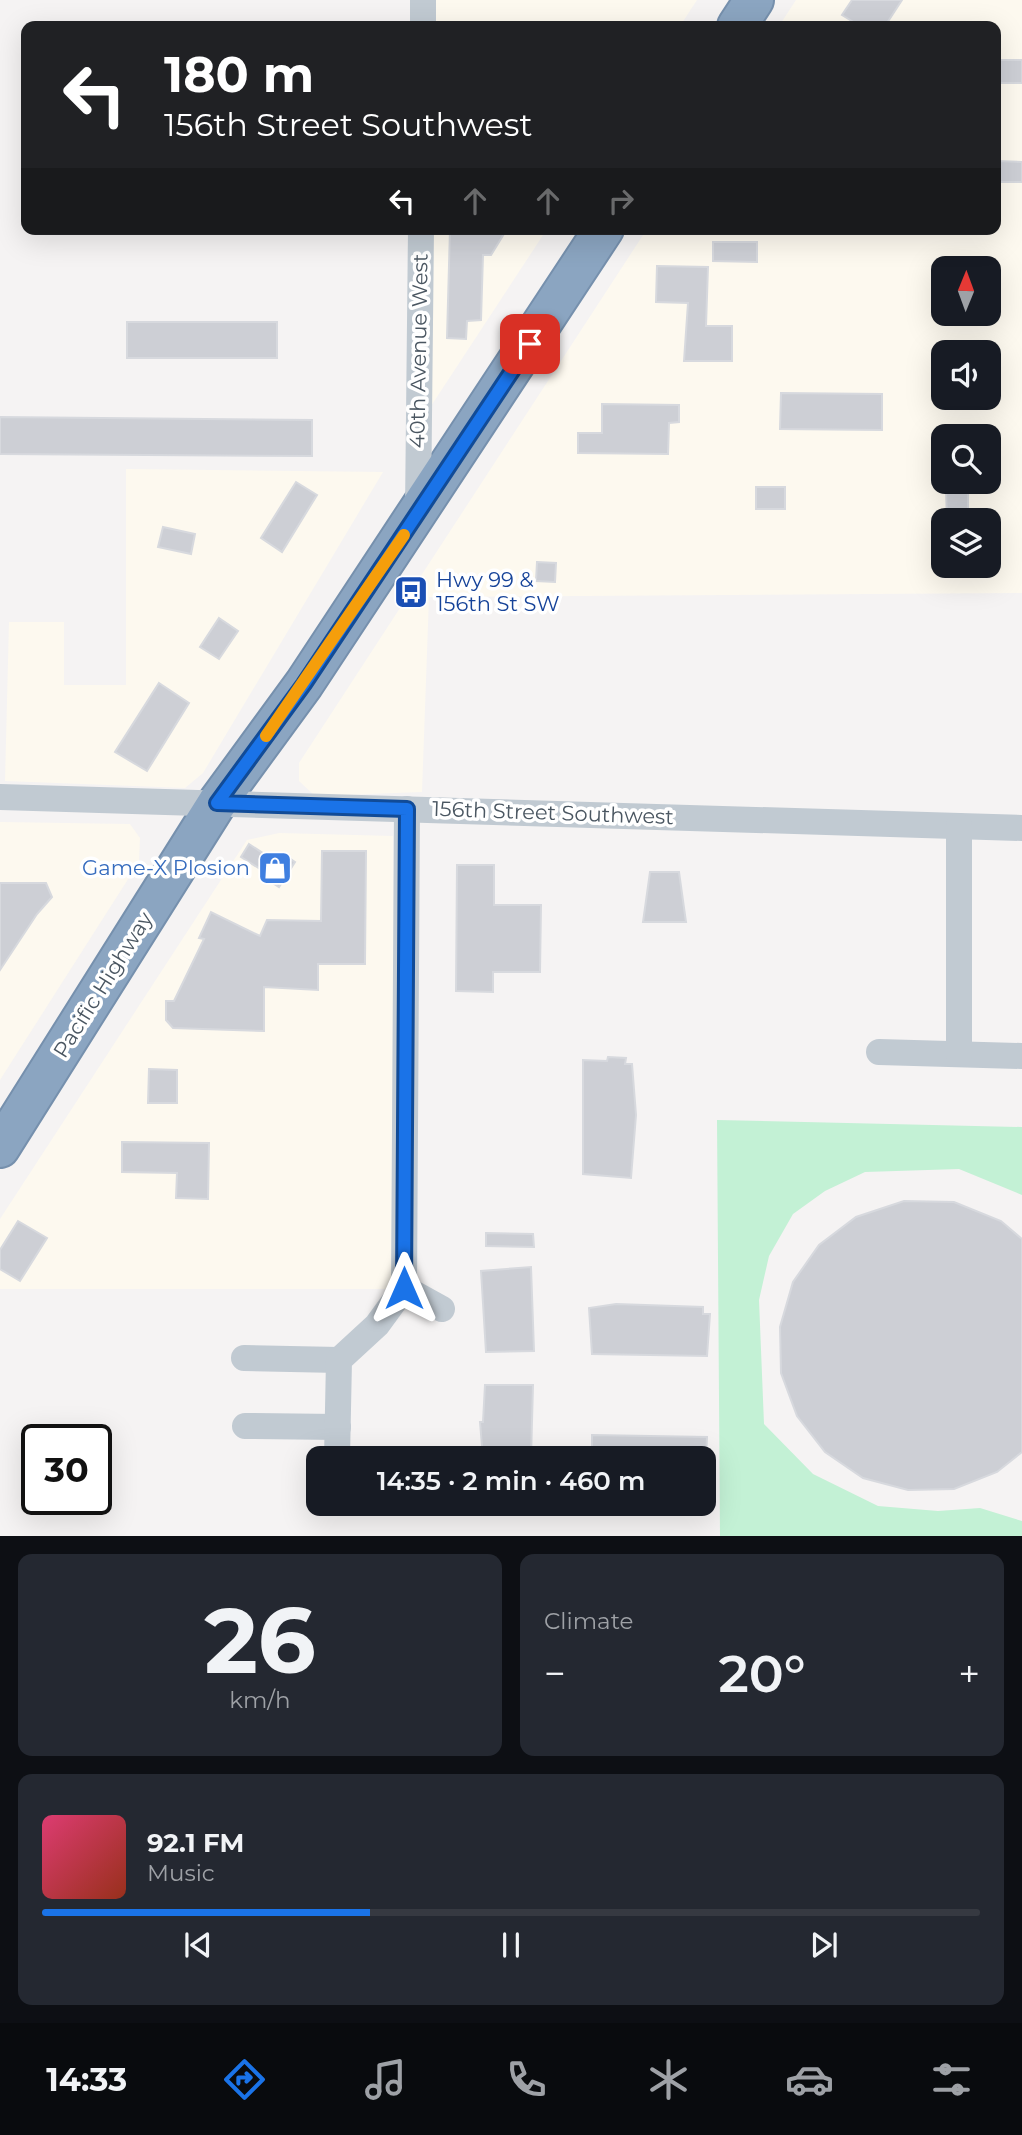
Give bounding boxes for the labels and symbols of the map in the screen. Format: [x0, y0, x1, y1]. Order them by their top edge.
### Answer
street label: 40th Avenue West [404, 253, 433, 448]
north arrow [931, 256, 1001, 326]
pin [500, 314, 560, 374]
place label: Hwy 99 & 156th St SW [436, 567, 560, 616]
bus stop icon: Hwy 99 & 156th St SW [392, 573, 430, 611]
street label: 156th Street Southwest [432, 796, 674, 829]
shop icon: Game-X Plosion [256, 849, 294, 887]
place label: Game-X Plosion [82, 855, 250, 880]
street label: Pacific Highway [48, 907, 158, 1062]
position arrow [367, 1251, 441, 1325]
speed limit sign: 30 [21, 1424, 112, 1515]

